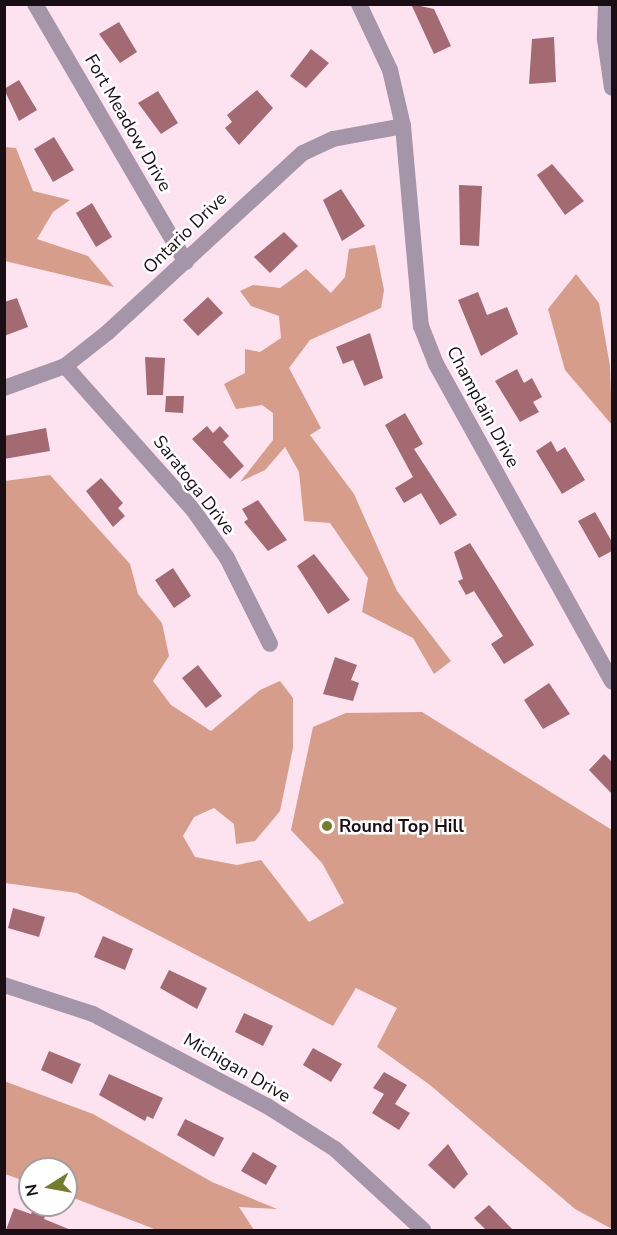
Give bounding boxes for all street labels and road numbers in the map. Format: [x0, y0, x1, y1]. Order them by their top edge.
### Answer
street label: Fort Meadow Drive [80, 51, 176, 195]
street label: Ontario Drive [139, 188, 231, 278]
street label: Champlain Drive [442, 343, 524, 471]
street label: Saratoga Drive [149, 431, 239, 539]
street label: Michigan Drive [180, 1029, 294, 1107]

